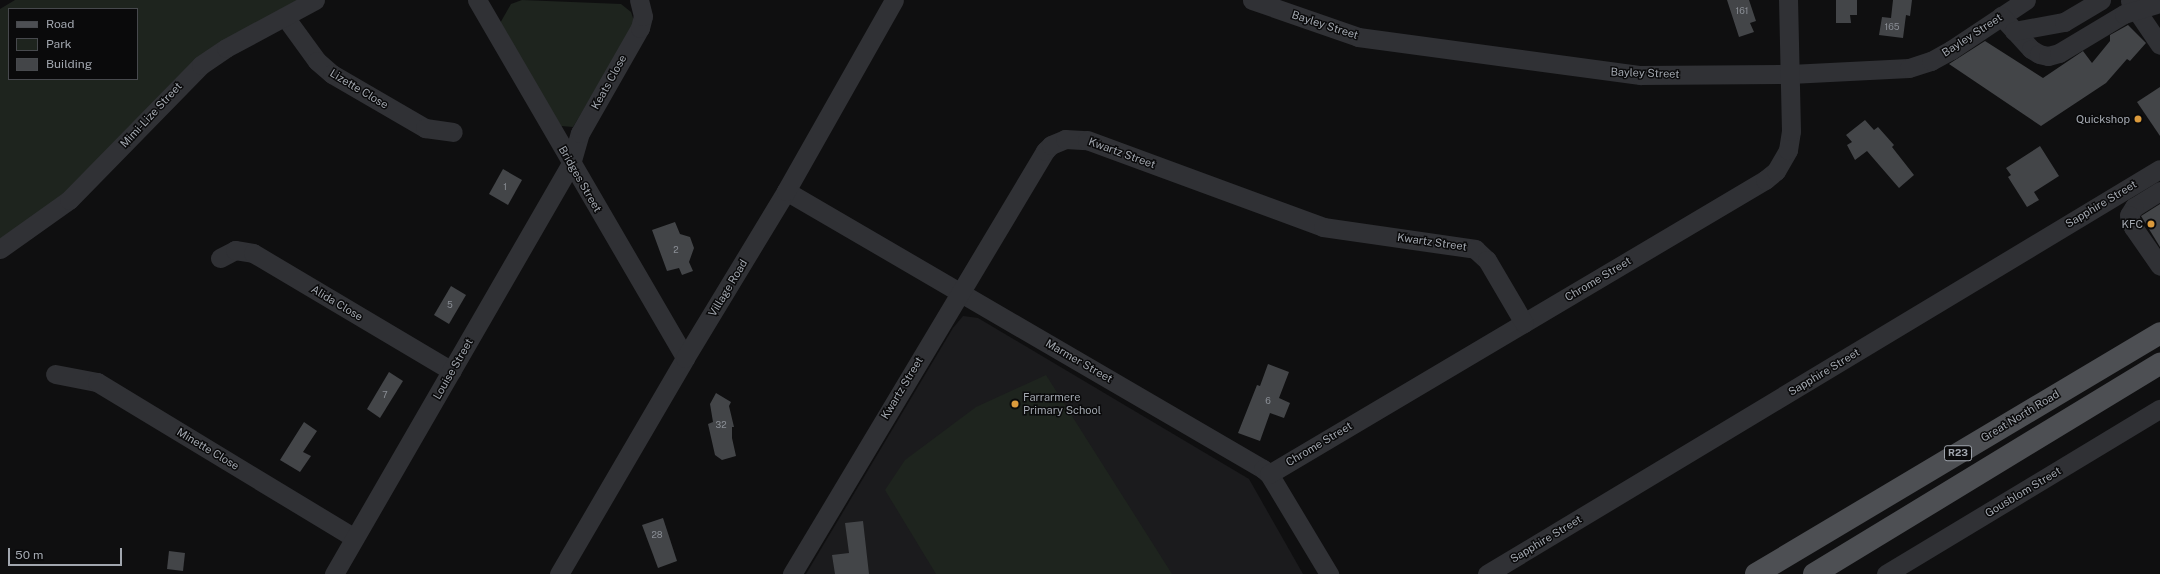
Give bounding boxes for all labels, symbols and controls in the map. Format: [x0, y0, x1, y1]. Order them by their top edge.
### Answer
house number: 161 [1736, 6, 1748, 16]
legend [8, 8, 138, 80]
street label: Bayley Street [1290, 8, 1360, 42]
street label: Bayley Street [1939, 11, 2005, 59]
text: Road [46, 17, 74, 31]
house number: 165 [1884, 22, 1900, 32]
text: Park [46, 37, 72, 51]
street label: Keats Close [589, 52, 629, 112]
text: Building [46, 57, 92, 71]
street label: Bayley Street [1610, 65, 1680, 81]
street label: Lizette Close [327, 66, 391, 112]
street label: Mimi-Lize Street [117, 80, 185, 150]
place label: Quickshop [2076, 112, 2130, 126]
marker: Quickshop [2133, 114, 2143, 124]
street label: Kwartz Street [1087, 135, 1157, 171]
street label: Bridges Street [556, 144, 604, 214]
street label: Sapphire Street [2063, 178, 2139, 230]
house number: 1 [503, 182, 507, 192]
place label: KFC [2121, 217, 2143, 231]
marker: KFC [2146, 219, 2156, 229]
street label: Kwartz Street [1396, 231, 1468, 253]
house number: 2 [673, 245, 679, 255]
street label: Chrome Street [1563, 254, 1633, 304]
street label: Village Road [706, 257, 750, 319]
street label: Alida Close [309, 282, 365, 324]
house number: 5 [447, 300, 453, 310]
street label: Louise Street [430, 336, 476, 402]
street label: Marmer Street [1043, 337, 1115, 385]
street label: Sapphire Street [1786, 346, 1862, 398]
street label: Kwartz Street [878, 355, 926, 421]
street label: Great North Road [1978, 387, 2062, 445]
house number: 7 [382, 390, 388, 400]
place label: Farrarmere Primary School [1023, 391, 1101, 417]
house number: 6 [1265, 396, 1271, 406]
marker: Farrarmere Primary School [1010, 399, 1020, 409]
street label: Chrome Street [1284, 419, 1354, 469]
house number: 32 [715, 420, 727, 430]
street label: Minette Close [174, 425, 242, 473]
road number: R23 [1944, 445, 1972, 461]
street label: Gousblom Street [1983, 464, 2063, 520]
street label: Sapphire Street [1508, 513, 1584, 565]
house number: 28 [651, 530, 663, 540]
scale bar [10, 540, 124, 566]
text: 50 m [15, 548, 43, 562]

